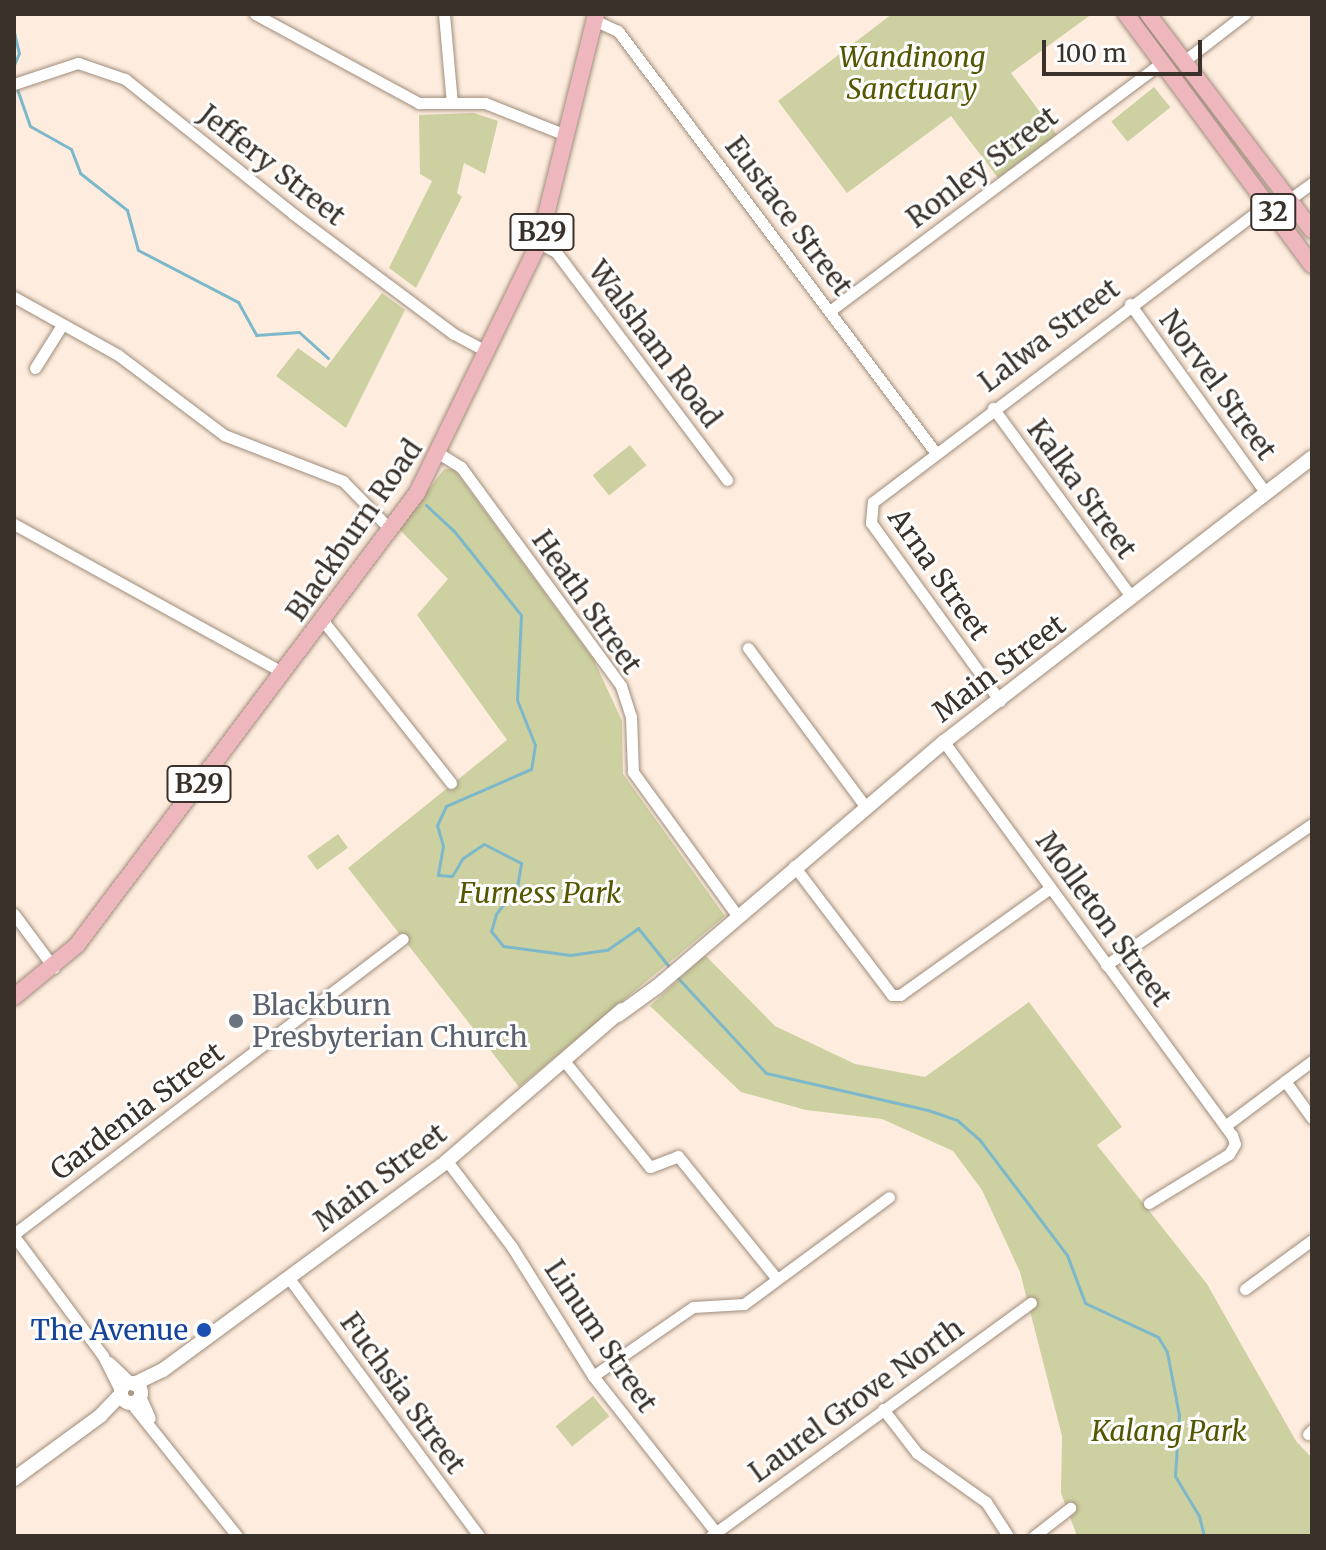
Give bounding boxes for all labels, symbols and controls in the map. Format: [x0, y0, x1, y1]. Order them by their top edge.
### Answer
scale bar [1046, 24, 1206, 74]
text: 100 m [1056, 38, 1126, 69]
park label: Wandinong Sanctuary [839, 40, 985, 106]
street label: Jeffery Street [192, 98, 352, 232]
street label: Ronley Street [900, 99, 1064, 235]
street label: Eustace Street [718, 130, 860, 302]
road number: 32 [1249, 190, 1297, 234]
road number: B29 [508, 210, 576, 254]
street label: Walsham Road [581, 254, 729, 434]
street label: Lalwa Street [972, 271, 1126, 399]
street label: Norvel Street [1153, 304, 1283, 466]
street label: Kalka Street [1020, 413, 1144, 565]
street label: Blackburn Road [279, 433, 429, 627]
street label: Arna Street [881, 502, 997, 646]
street label: Heath Street [525, 524, 649, 680]
street label: Main Street [926, 607, 1072, 729]
road number: B29 [165, 762, 233, 806]
street label: Molleton Street [1029, 825, 1179, 1013]
park label: Furness Park [459, 876, 621, 910]
place label: Blackburn Presbyterian Church [252, 988, 528, 1054]
marker: Blackburn Presbyterian Church [227, 1012, 245, 1030]
street label: Gardenia Street [44, 1035, 230, 1187]
street label: Main Street [307, 1116, 453, 1238]
street label: Linum Street [538, 1254, 664, 1418]
street label: Fuchsia Street [333, 1306, 473, 1480]
street label: Laurel Grove North [742, 1311, 970, 1489]
place label: The Avenue [30, 1313, 188, 1347]
marker: The Avenue [195, 1321, 213, 1339]
park label: Kalang Park [1091, 1414, 1247, 1448]

